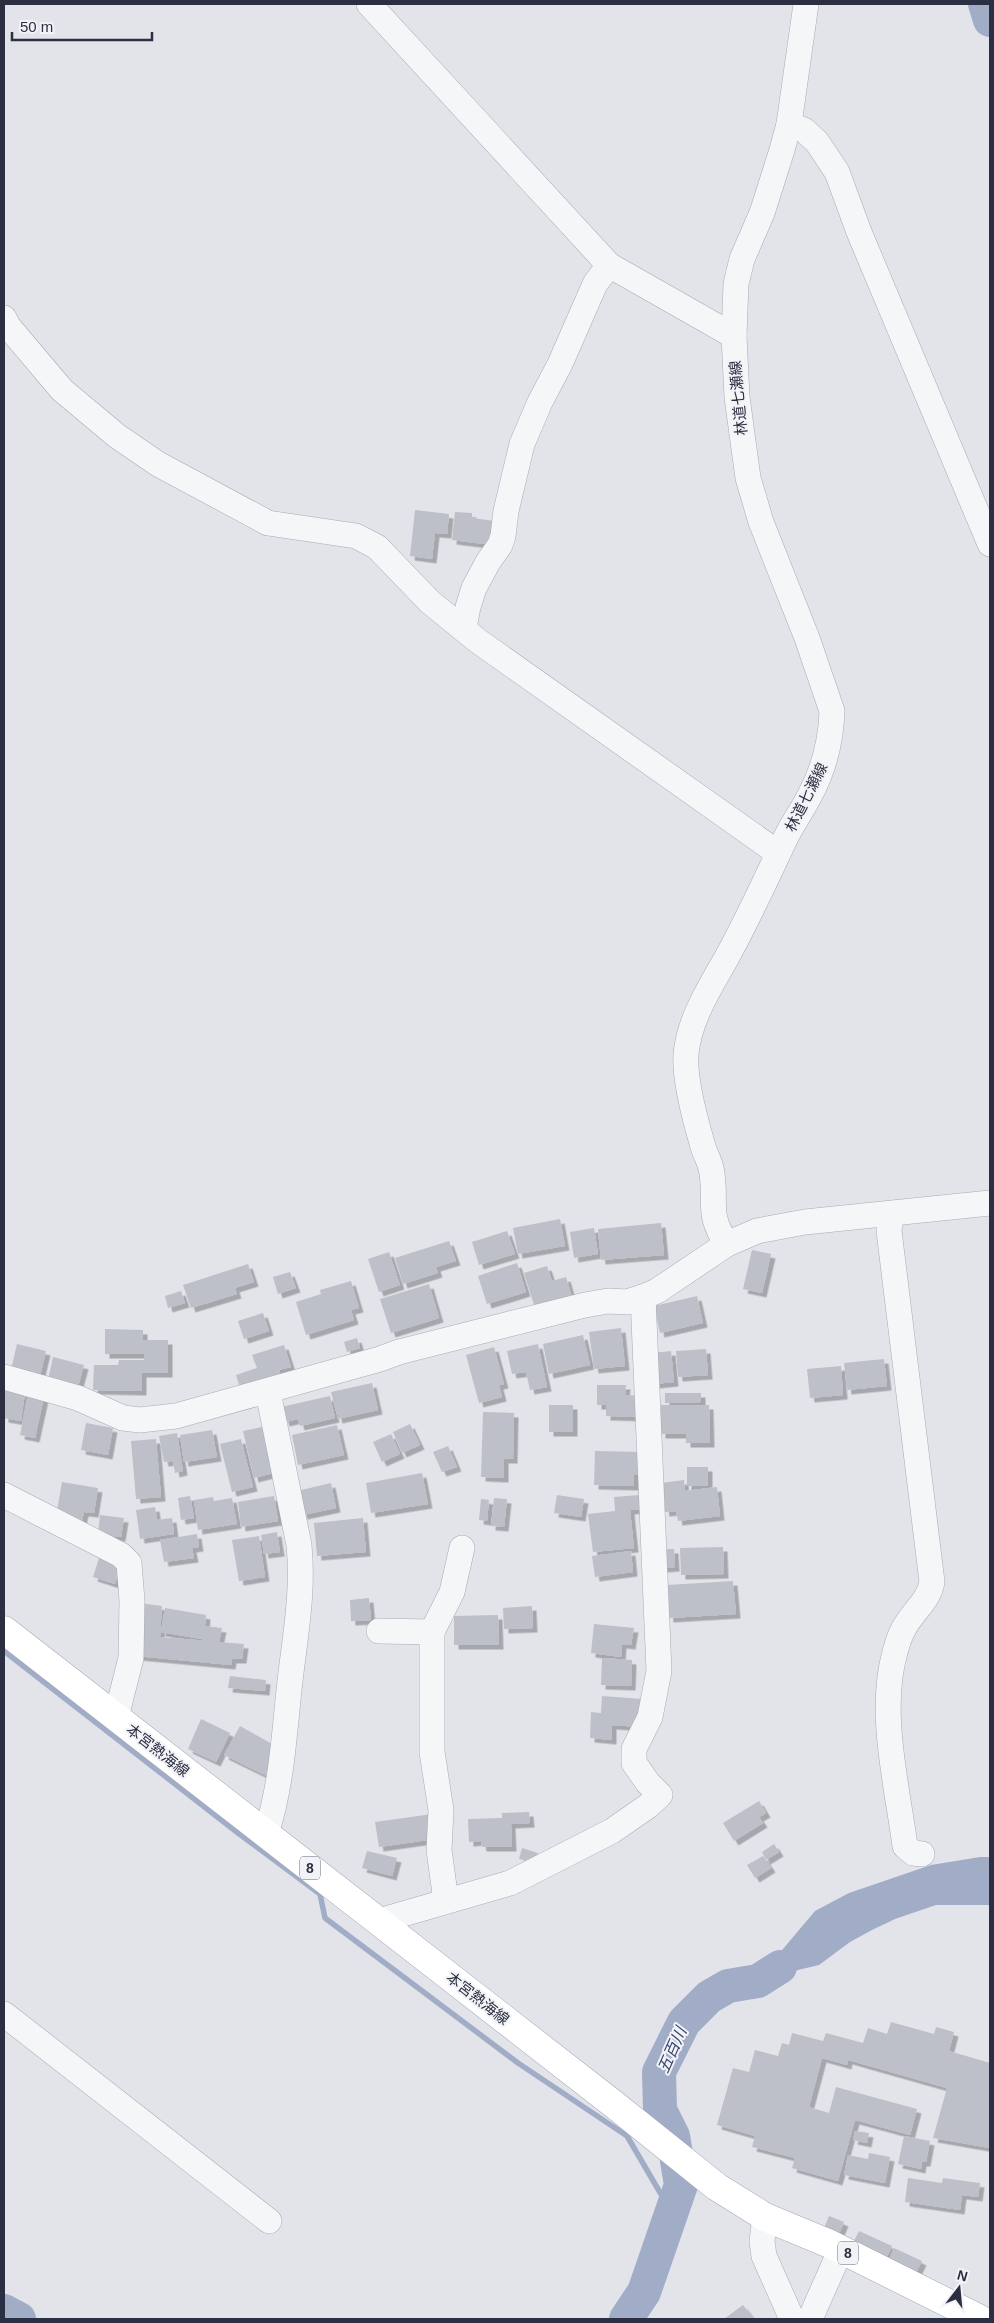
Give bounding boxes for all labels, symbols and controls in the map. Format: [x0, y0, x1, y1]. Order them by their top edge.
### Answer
scale bar [12, 10, 152, 42]
text: 50 m [20, 18, 53, 35]
street label: 林道七瀬線 [726, 360, 750, 436]
street label: 林道七瀬線 [781, 760, 831, 834]
street label: 本宮熱海線 [123, 1720, 193, 1780]
road number: 8 [300, 1856, 320, 1880]
street label: 本宮熱海線 [443, 1968, 513, 2028]
water label: 五百川 [654, 2023, 690, 2075]
road number: 8 [838, 2242, 858, 2264]
north arrow [934, 2263, 984, 2313]
text: N [956, 2266, 970, 2285]

